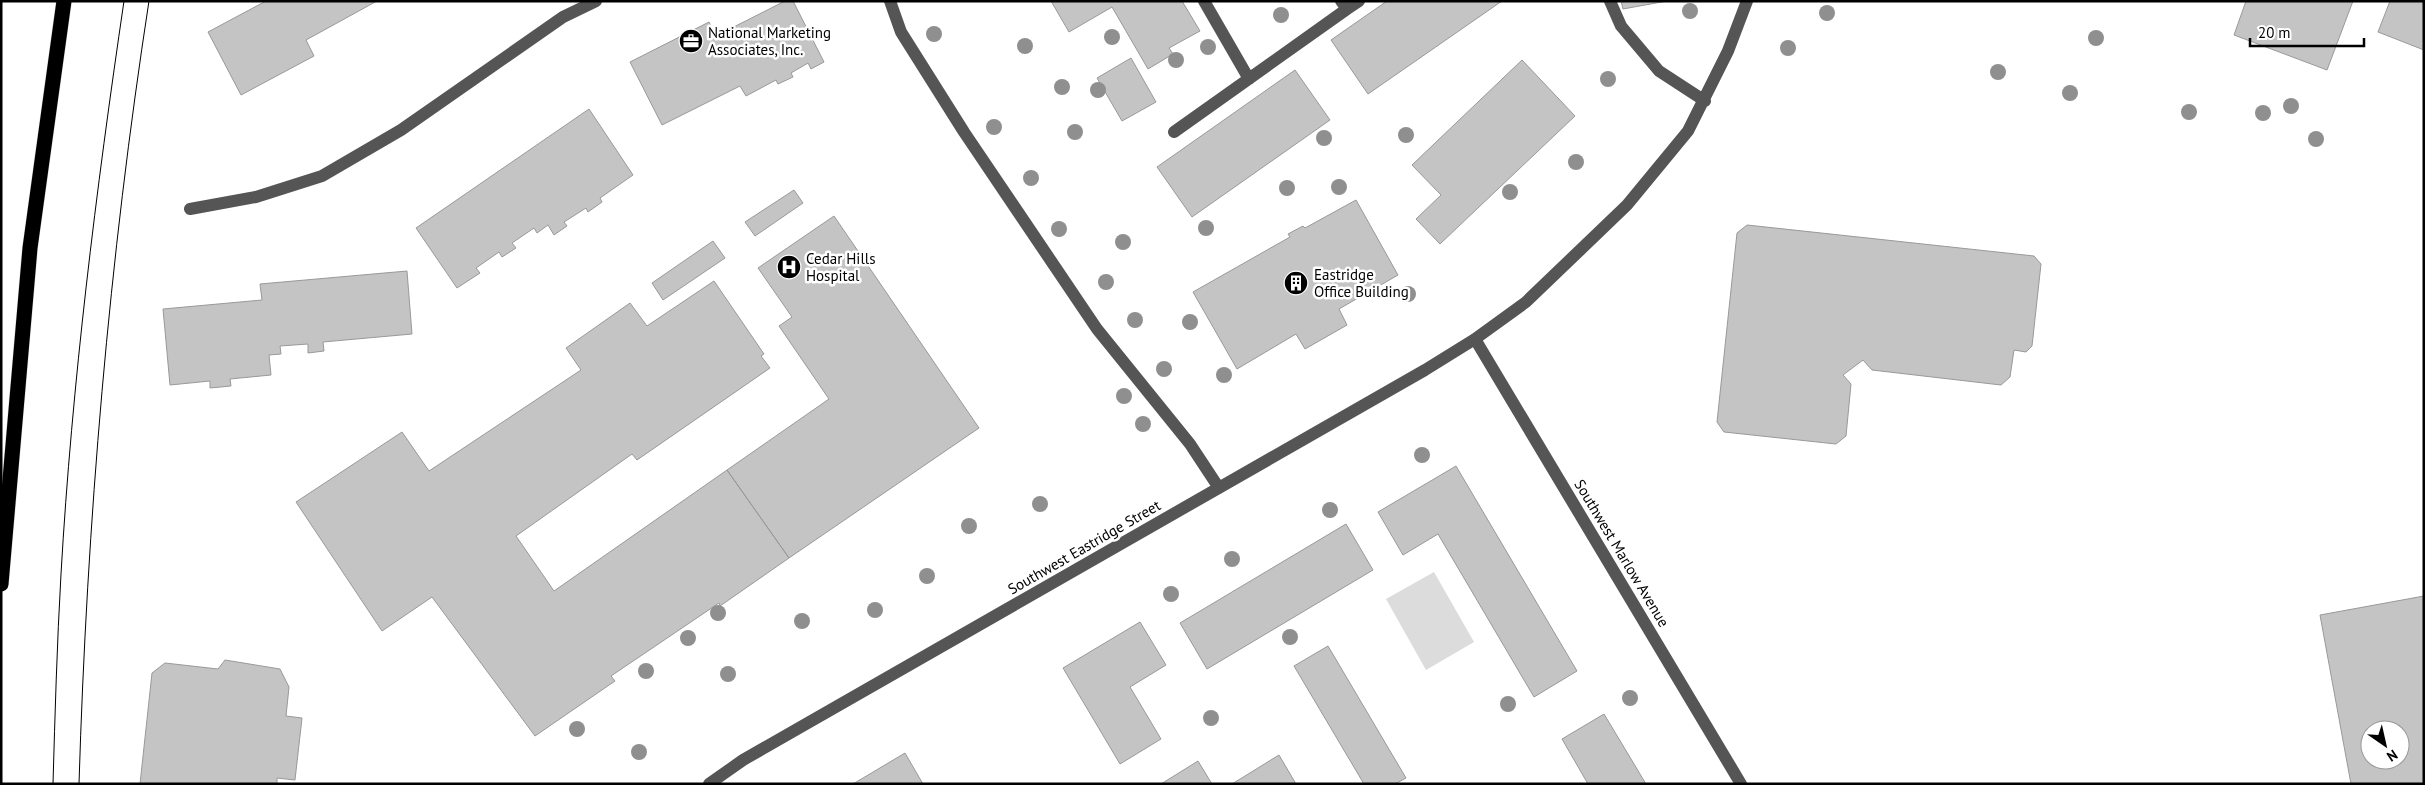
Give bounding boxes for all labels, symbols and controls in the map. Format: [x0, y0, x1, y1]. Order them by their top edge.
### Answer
scale bar [2250, 15, 2364, 47]
place label: National Marketing Associates, Inc. [708, 23, 831, 59]
text: 20 m [2258, 23, 2291, 42]
office icon: National Marketing Associates, Inc. [678, 28, 704, 54]
place label: Cedar Hills Hospital [806, 249, 875, 285]
hospital icon: Cedar Hills Hospital [776, 254, 802, 280]
place label: Eastridge Office Building [1314, 265, 1409, 301]
building icon: Eastridge Office Building [1283, 270, 1309, 296]
street label: Southwest Marlow Avenue [1570, 476, 1674, 630]
street label: Southwest Eastridge Street [1004, 495, 1164, 599]
north arrow [2360, 720, 2410, 770]
text: N [2383, 746, 2401, 766]

